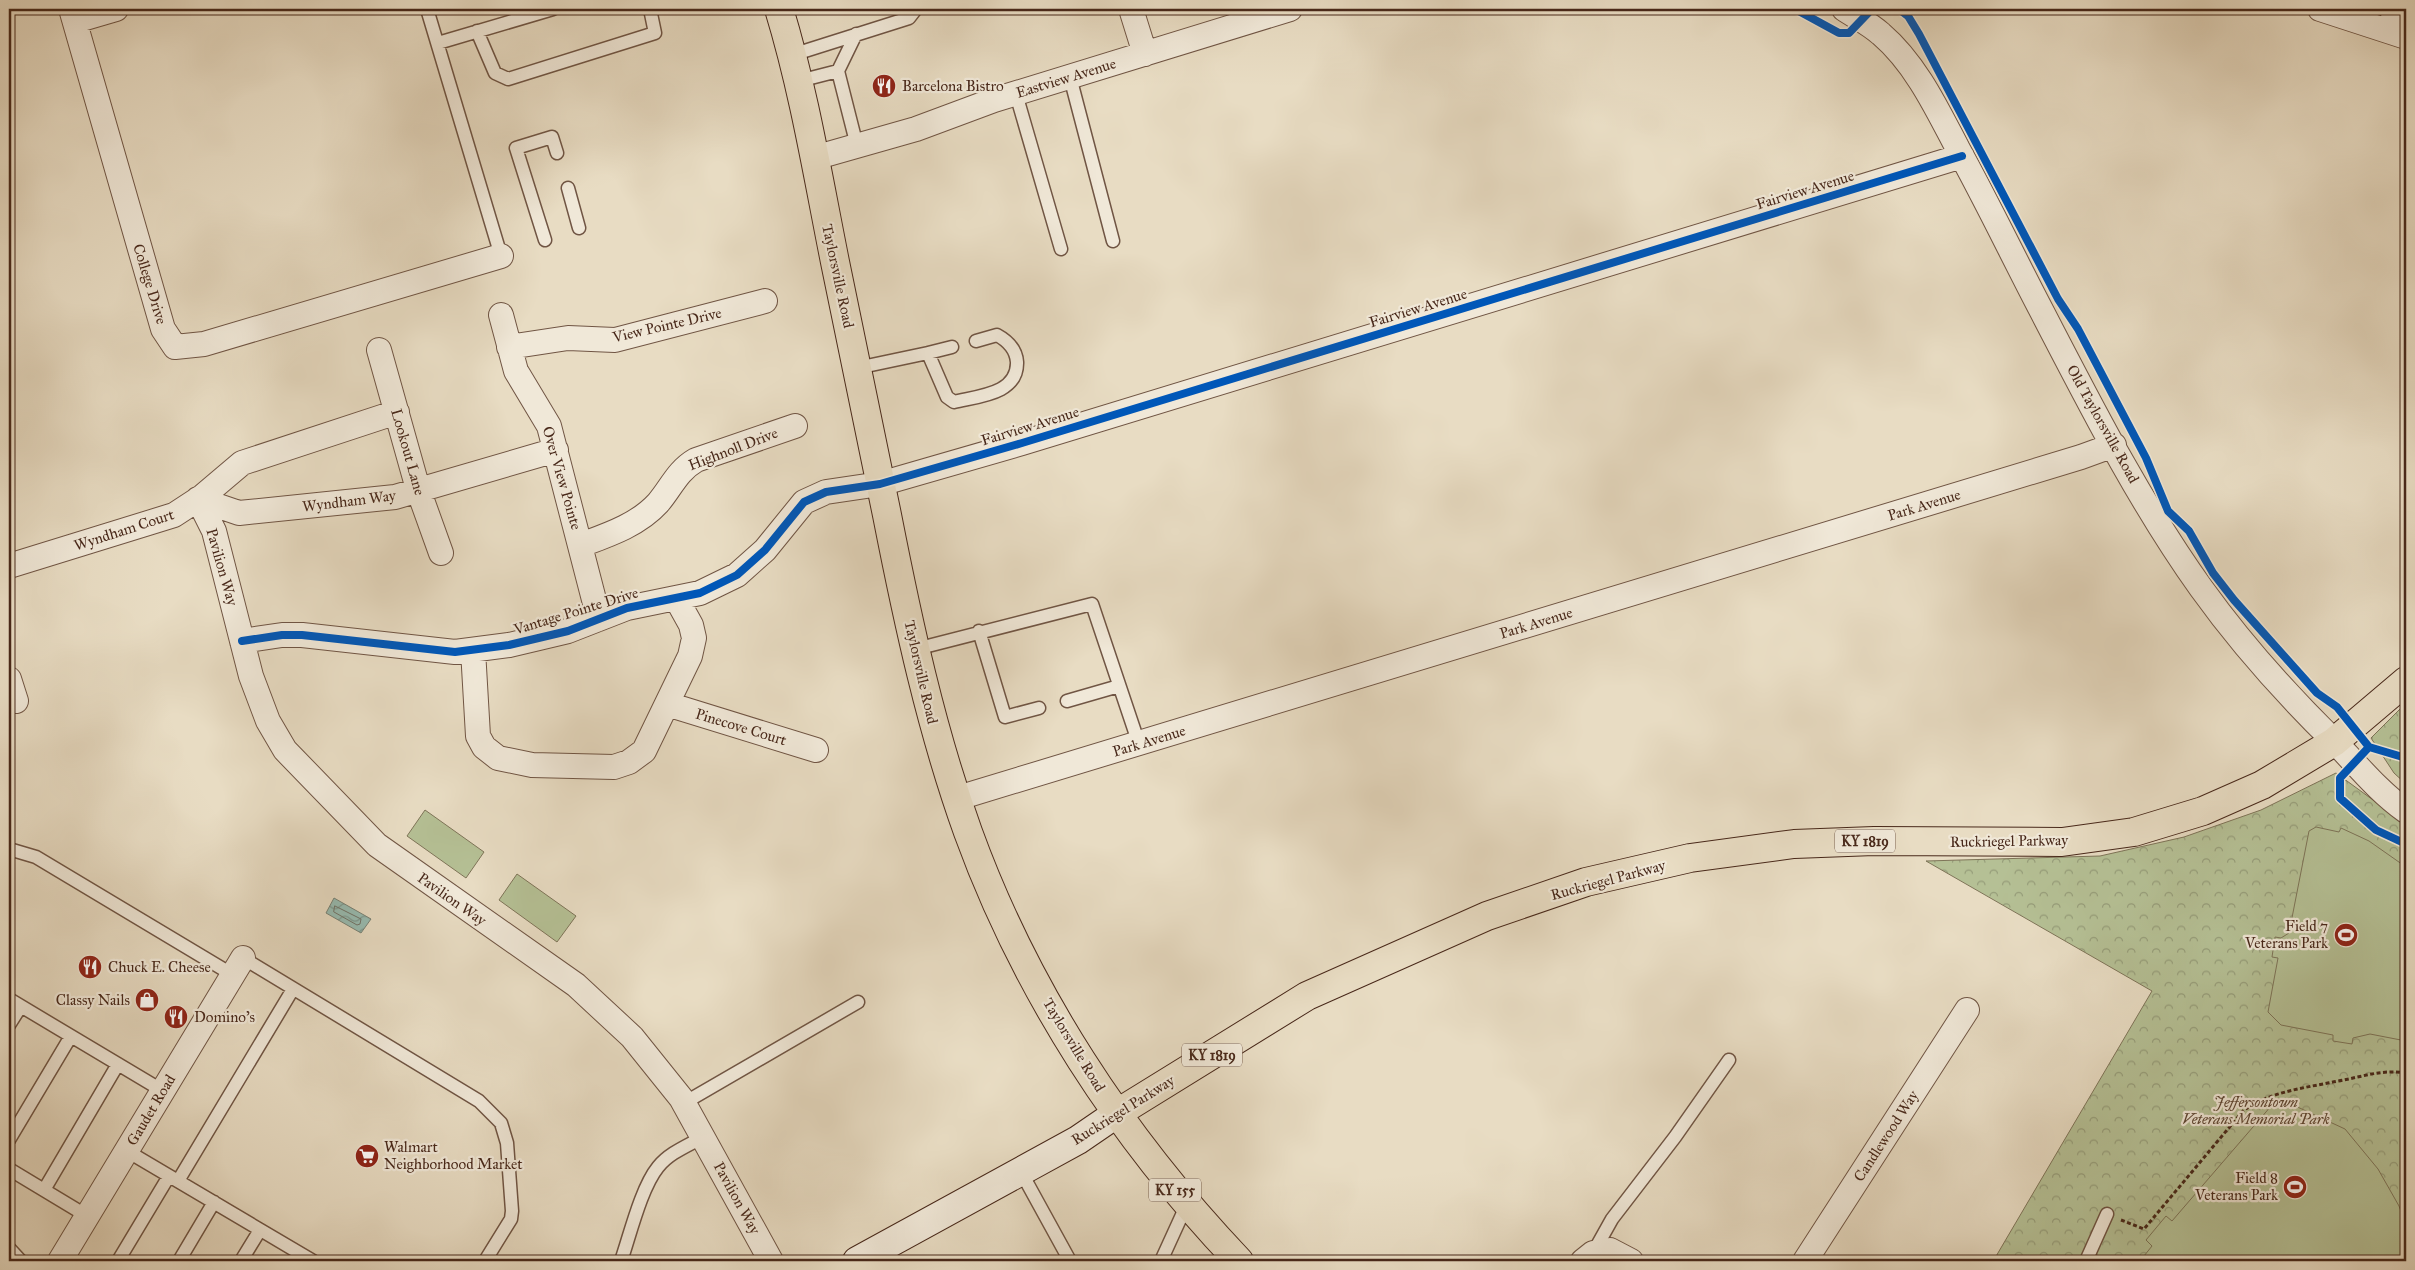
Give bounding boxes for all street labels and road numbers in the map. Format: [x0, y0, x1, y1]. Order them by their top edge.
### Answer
street label: Eastview Avenue [1014, 54, 1118, 102]
street label: Fairview Avenue [1754, 167, 1856, 213]
street label: Taylorsville Road [818, 222, 858, 330]
street label: College Drive [129, 242, 171, 326]
street label: Fairview Avenue [1367, 285, 1469, 331]
street label: View Pointe Drive [610, 304, 723, 347]
street label: Old Taylorsville Road [2063, 362, 2143, 487]
street label: Fairview Avenue [979, 403, 1081, 449]
street label: Lookout Lane [387, 407, 429, 497]
street label: Over View Pointe [539, 424, 585, 532]
street label: Highnoll Drive [686, 424, 780, 474]
street label: Park Avenue [1885, 485, 1963, 525]
street label: Wyndham Way [301, 486, 398, 516]
street label: Wyndham Court [72, 505, 177, 555]
street label: Pavilion Way [202, 526, 242, 609]
street label: Vantage Pointe Drive [511, 583, 640, 639]
street label: Park Avenue [1497, 603, 1575, 643]
street label: Taylorsville Road [900, 618, 942, 726]
street label: Pinecove Court [693, 705, 789, 750]
street label: Park Avenue [1110, 721, 1188, 761]
road number: KY 1819 [1835, 829, 1895, 852]
street label: Ruckriegel Parkway [1950, 831, 2069, 851]
street label: Ruckriegel Parkway [1549, 856, 1668, 904]
street label: Pavilion Way [414, 869, 491, 930]
street label: Taylorsville Road [1039, 995, 1109, 1096]
road number: KY 1819 [1182, 1044, 1242, 1066]
street label: Gaudet Road [123, 1071, 179, 1149]
street label: Ruckriegel Parkway [1068, 1071, 1179, 1149]
street label: Candlewood Way [1850, 1086, 1923, 1185]
street label: Pavilion Way [710, 1159, 765, 1238]
road number: KY 155 [1149, 1178, 1201, 1202]

